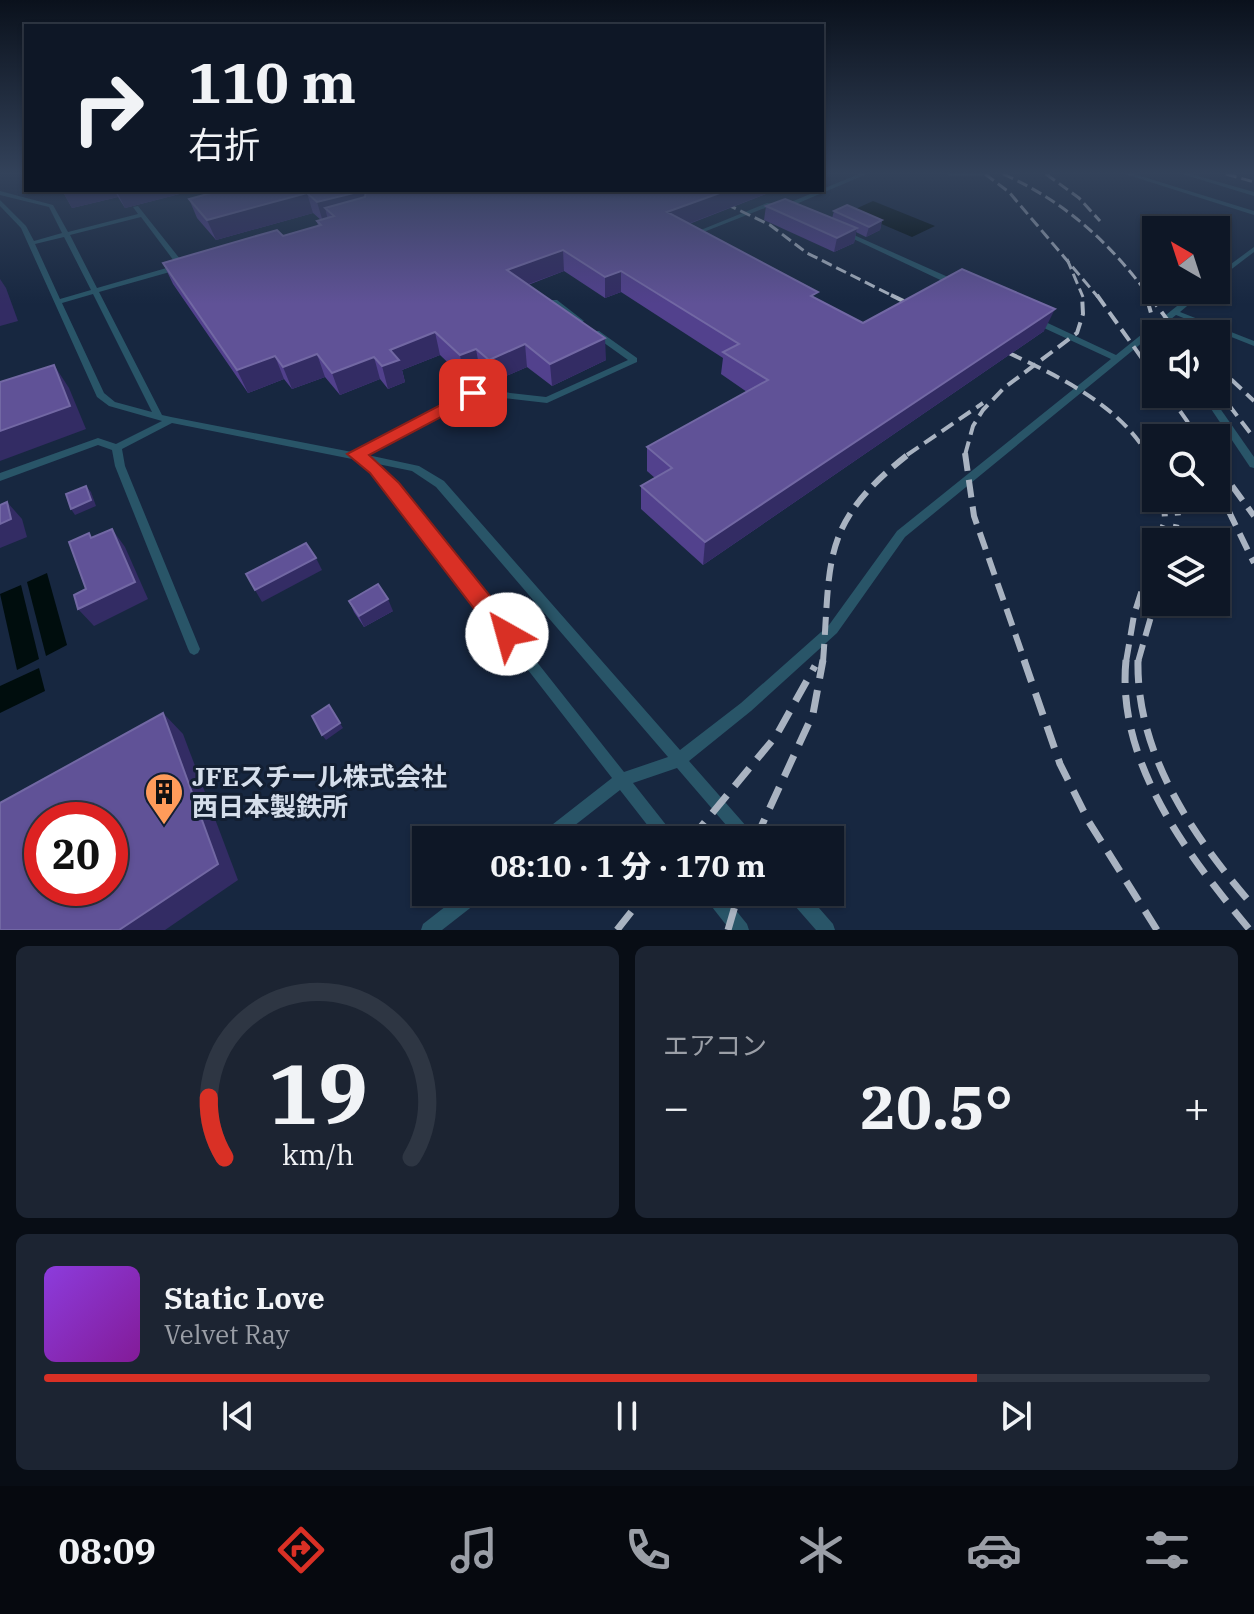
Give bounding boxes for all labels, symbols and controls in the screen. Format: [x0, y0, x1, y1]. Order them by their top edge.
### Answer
text: 110 m [188, 46, 356, 118]
icon: right [56, 56, 160, 160]
text: 右折 [188, 121, 260, 168]
north arrow [1142, 216, 1230, 304]
map controls [1142, 216, 1230, 616]
button: sound [1142, 320, 1230, 408]
pin [439, 359, 507, 427]
icon: arrive [451, 371, 495, 415]
button: search [1142, 424, 1230, 512]
button: layers [1142, 528, 1230, 616]
position arrow [465, 592, 549, 676]
place label: JFEスチール株式会社 西日本製鉄所 [192, 759, 447, 823]
building icon: JFEスチール株式会社 西日本製鉄所 [143, 771, 185, 826]
speed limit sign: 20 [24, 802, 128, 906]
text: 08:10 · 1 分 · 170 m [490, 846, 766, 885]
text: エアコン [663, 1028, 767, 1062]
text: 19 [268, 1039, 367, 1147]
text: 20.5° [860, 1067, 1013, 1146]
text: − [663, 1078, 689, 1135]
text: + [1184, 1078, 1210, 1135]
text: km/h [281, 1136, 354, 1173]
text: Static Love [164, 1278, 325, 1317]
text: Velvet Ray [164, 1317, 290, 1351]
icon: previous [216, 1394, 260, 1438]
icon: pause [605, 1394, 649, 1438]
icon: next [994, 1394, 1038, 1438]
icon: directions [273, 1522, 329, 1578]
icon: music [446, 1522, 502, 1578]
icon: phone [620, 1522, 676, 1578]
icon: climate [793, 1522, 849, 1578]
icon: car [966, 1522, 1022, 1578]
icon: filters [1139, 1522, 1195, 1578]
text: 08:09 [59, 1527, 156, 1574]

